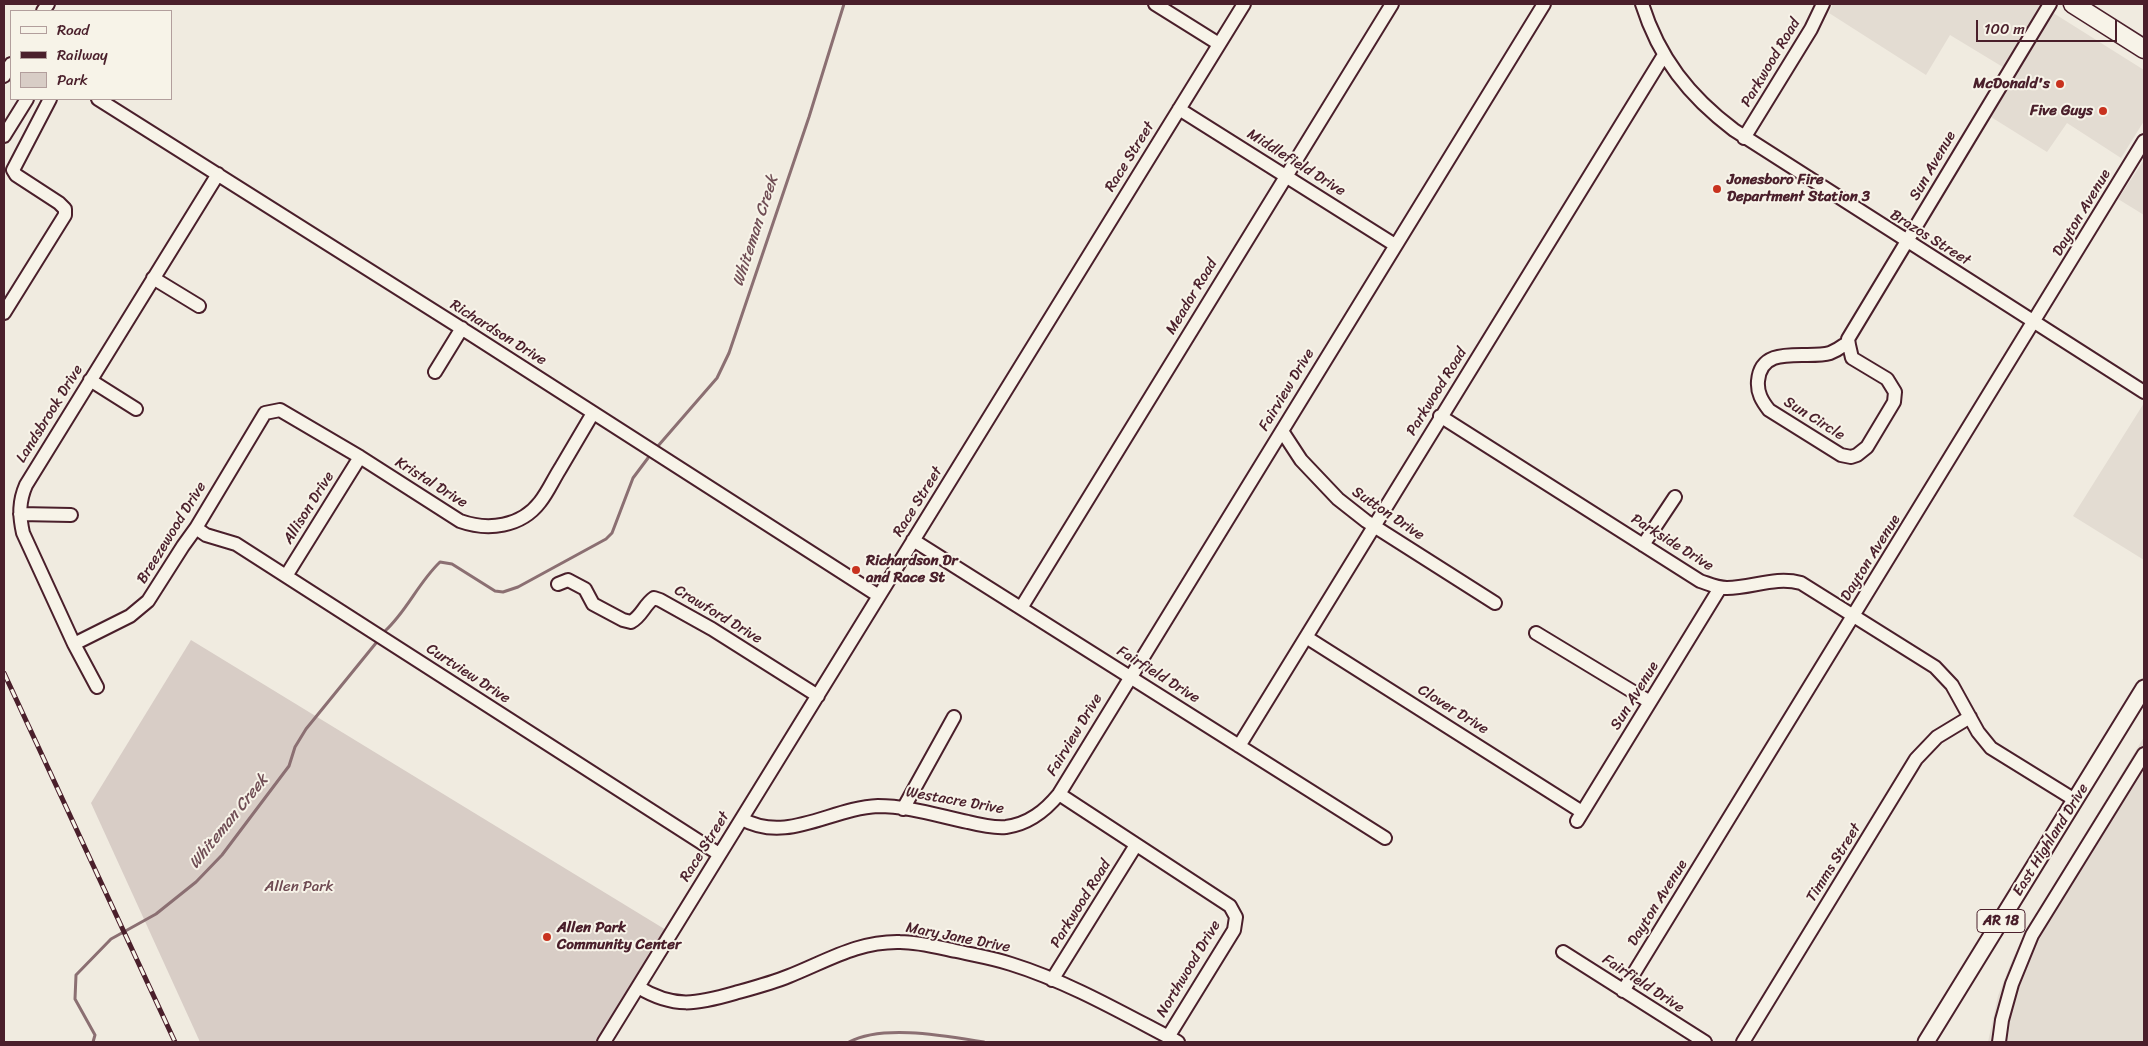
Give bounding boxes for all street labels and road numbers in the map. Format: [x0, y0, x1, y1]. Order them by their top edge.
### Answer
street label: Parkwood Road [1738, 15, 1804, 111]
street label: Race Street [1101, 119, 1159, 195]
street label: Middlefield Drive [1244, 126, 1348, 200]
street label: Sun Avenue [1906, 128, 1960, 204]
street label: Dayton Avenue [2049, 166, 2115, 260]
street label: Brazos Street [1886, 206, 1974, 270]
street label: Meador Road [1162, 256, 1222, 338]
street label: Richardson Drive [446, 296, 550, 370]
street label: Fairview Drive [1255, 345, 1319, 435]
street label: Parkwood Road [1403, 345, 1471, 439]
street label: Landsbrook Drive [13, 362, 87, 466]
street label: Sun Circle [1780, 393, 1848, 445]
street label: Kristal Drive [391, 454, 471, 512]
street label: Race Street [889, 464, 947, 540]
street label: Allison Drive [280, 468, 338, 548]
street label: Breezewood Drive [133, 479, 211, 587]
street label: Sutton Drive [1348, 483, 1428, 545]
street label: Parkside Drive [1627, 510, 1717, 576]
street label: Dayton Avenue [1837, 512, 1905, 604]
street label: Crawford Drive [671, 582, 765, 648]
street label: Curtview Drive [423, 640, 513, 708]
street label: Fairfield Drive [1113, 642, 1203, 708]
street label: Sun Avenue [1607, 658, 1663, 734]
street label: Clover Drive [1414, 681, 1492, 739]
street label: Fairview Drive [1043, 690, 1107, 780]
street label: East Highland Drive [2009, 781, 2093, 899]
street label: Westacre Drive [905, 784, 1005, 818]
street label: Race Street [676, 809, 734, 885]
street label: Timms Street [1803, 820, 1865, 906]
street label: Parkwood Road [1047, 857, 1115, 951]
street label: Dayton Avenue [1624, 857, 1692, 949]
road number: AR 18 [1977, 909, 2025, 932]
street label: Northwood Drive [1153, 917, 1225, 1021]
street label: Mary Jane Drive [904, 919, 1012, 957]
street label: Fairfield Drive [1599, 951, 1687, 1017]

